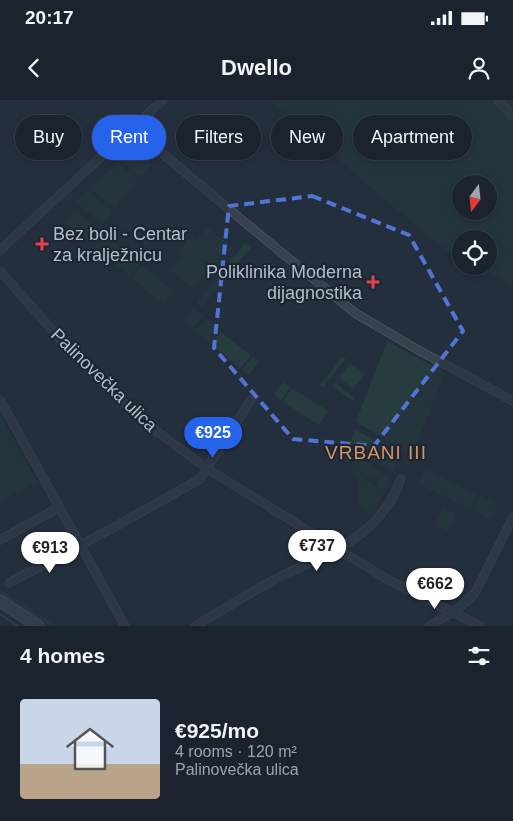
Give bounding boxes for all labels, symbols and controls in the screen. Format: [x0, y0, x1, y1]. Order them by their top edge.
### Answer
text: 20:17 [25, 7, 74, 28]
icon: back [20, 54, 48, 82]
icon: person [465, 54, 493, 82]
text: Dwello [221, 55, 292, 80]
chip: Buy [15, 115, 82, 160]
chip: Rent [92, 115, 166, 160]
chip: Filters [176, 115, 261, 160]
chip: New [271, 115, 343, 160]
chip: Apartment [353, 115, 472, 160]
north arrow [452, 175, 498, 220]
map controls [452, 175, 497, 275]
place label: Bez boli - Centar za kralježnicu [53, 224, 187, 265]
button: locate [452, 230, 497, 275]
marker: Bez boli - Centar za kralježnicu [35, 237, 49, 251]
place label: Poliklinika Moderna dijagnostika [206, 262, 363, 303]
marker: Poliklinika Moderna dijagnostika [366, 275, 380, 289]
street label: Palinovečka ulica [47, 325, 162, 436]
pin: €925 [183, 416, 243, 459]
text: €925 [195, 424, 231, 441]
district label: VRBANI III [325, 442, 427, 463]
pin: €737 [287, 530, 347, 572]
pin: €913 [20, 532, 80, 574]
text: €737 [299, 537, 335, 554]
text: €913 [32, 539, 68, 556]
pin: €662 [405, 568, 465, 610]
text: €662 [417, 575, 453, 592]
icon: filters [465, 642, 493, 670]
text: 4 homes [20, 644, 105, 667]
icon: home [60, 719, 120, 779]
text: €925/mo [175, 719, 259, 742]
text: 4 rooms · 120 m² [175, 743, 297, 760]
text: Palinovečka ulica [175, 761, 299, 778]

